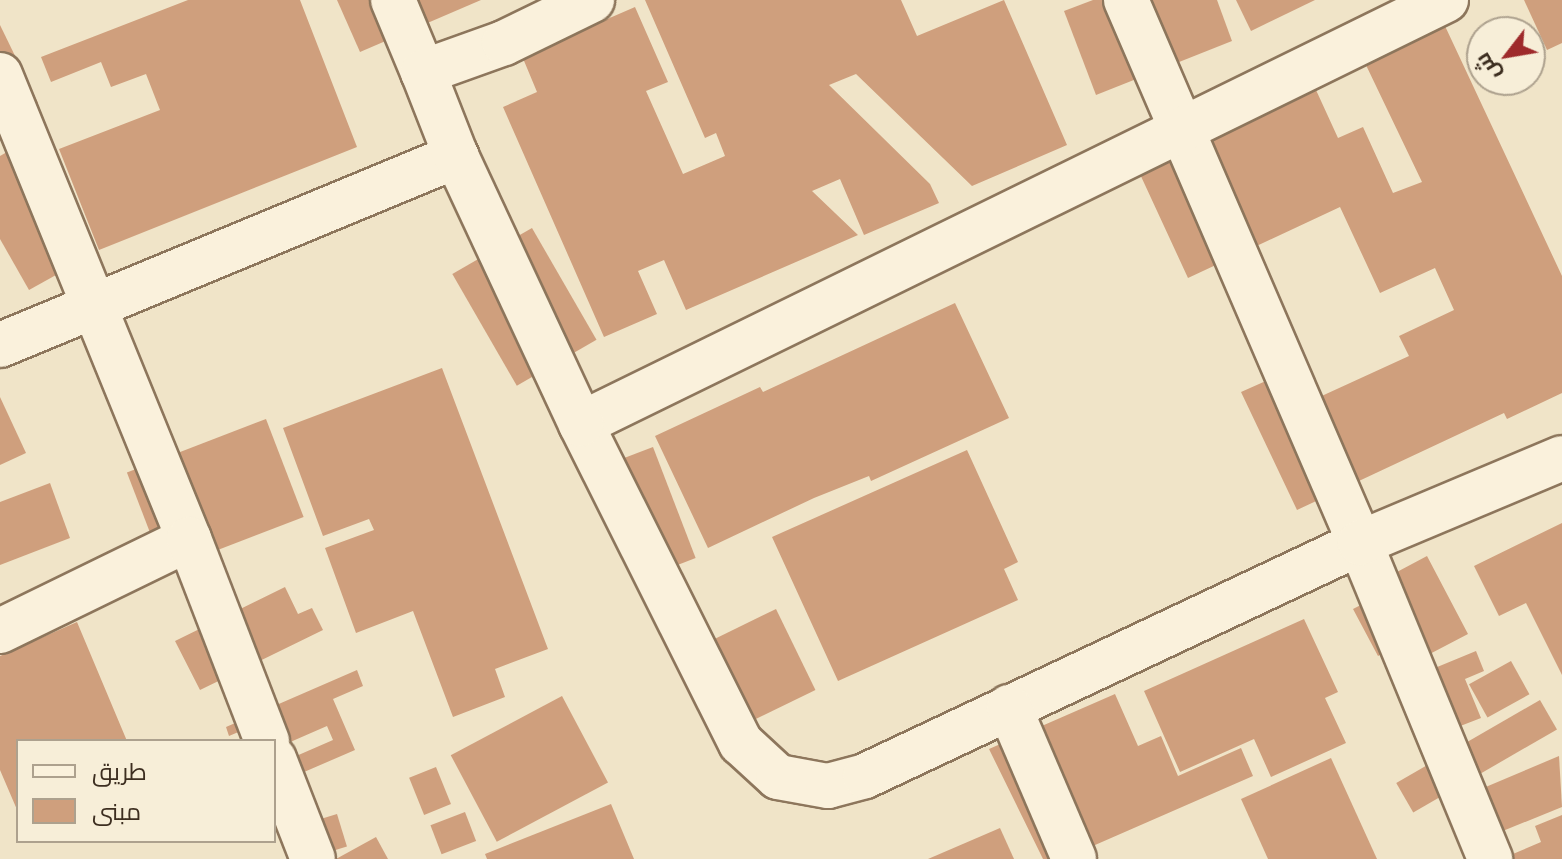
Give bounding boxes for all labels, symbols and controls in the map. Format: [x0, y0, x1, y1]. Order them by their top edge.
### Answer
north arrow [1466, 16, 1546, 96]
text: ش [1467, 48, 1507, 87]
legend [16, 739, 276, 843]
text: طريق [92, 755, 147, 788]
text: مبنى [92, 795, 141, 828]

